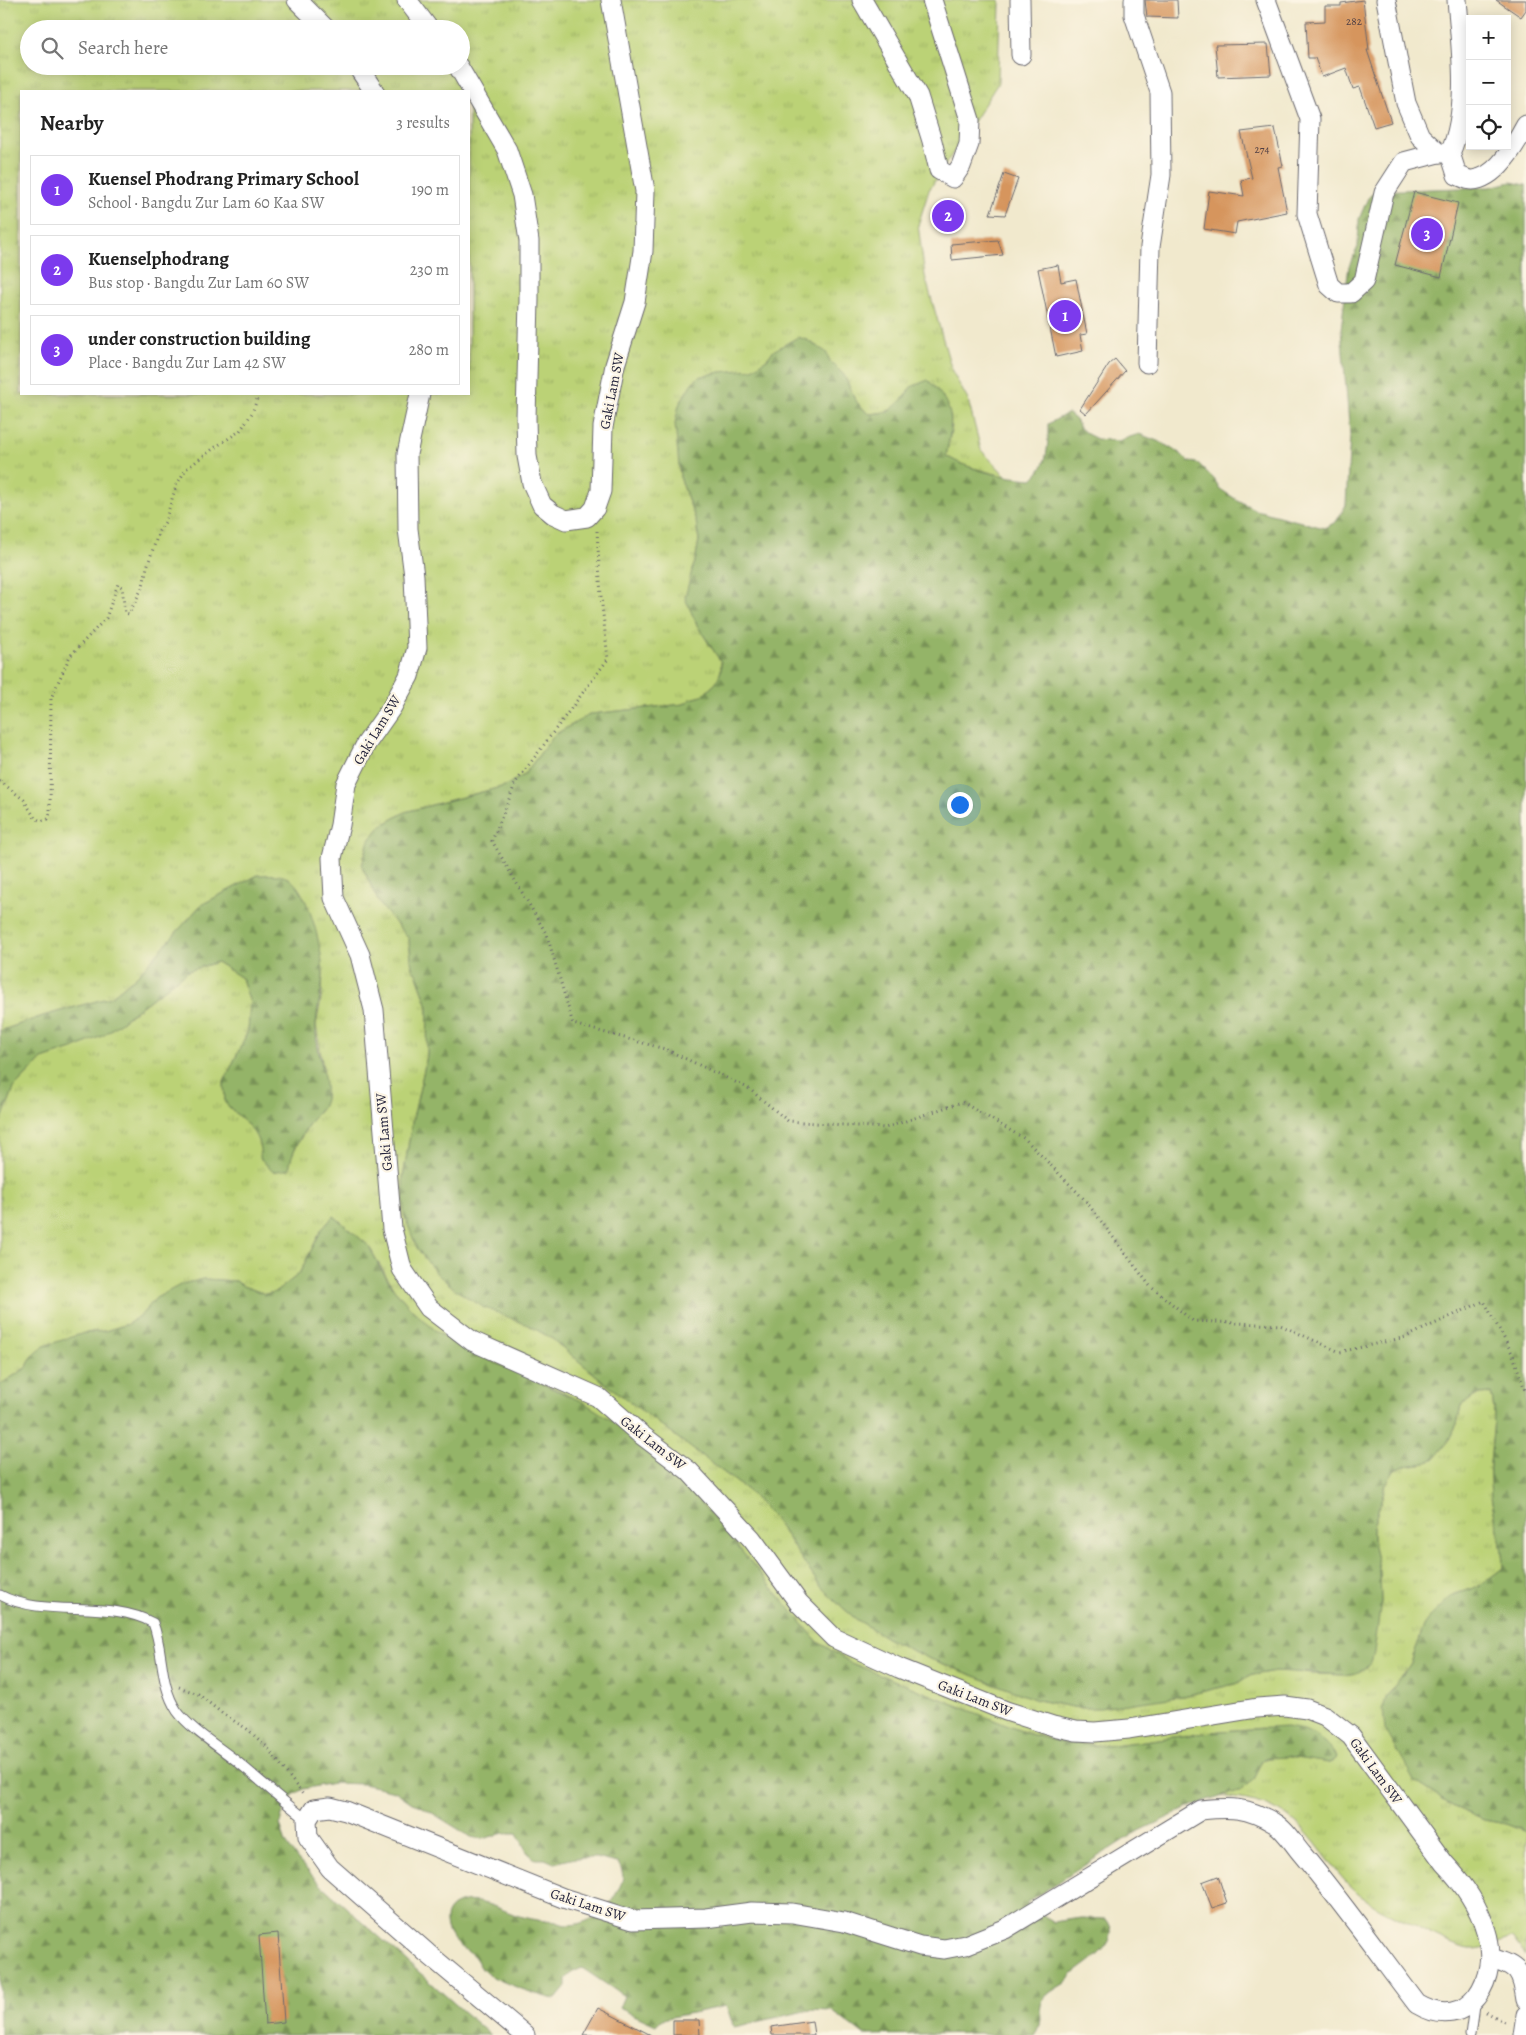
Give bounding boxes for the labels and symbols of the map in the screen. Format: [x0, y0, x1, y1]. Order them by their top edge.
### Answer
house number: 282 [1346, 14, 1362, 29]
house number: 274 [1255, 142, 1269, 157]
pin: 2 [932, 197, 964, 235]
pin: 3 [1411, 215, 1443, 253]
pin: 1 [1049, 297, 1081, 335]
street label: Gaki Lam SW [595, 350, 629, 431]
street label: Gaki Lam SW [349, 691, 406, 768]
your location [947, 792, 973, 818]
street label: Gaki Lam SW [371, 1091, 397, 1172]
street label: Gaki Lam SW [616, 1412, 690, 1475]
street label: Gaki Lam SW [935, 1675, 1016, 1721]
street label: Gaki Lam SW [1345, 1734, 1407, 1809]
street label: Gaki Lam SW [548, 1884, 629, 1926]

